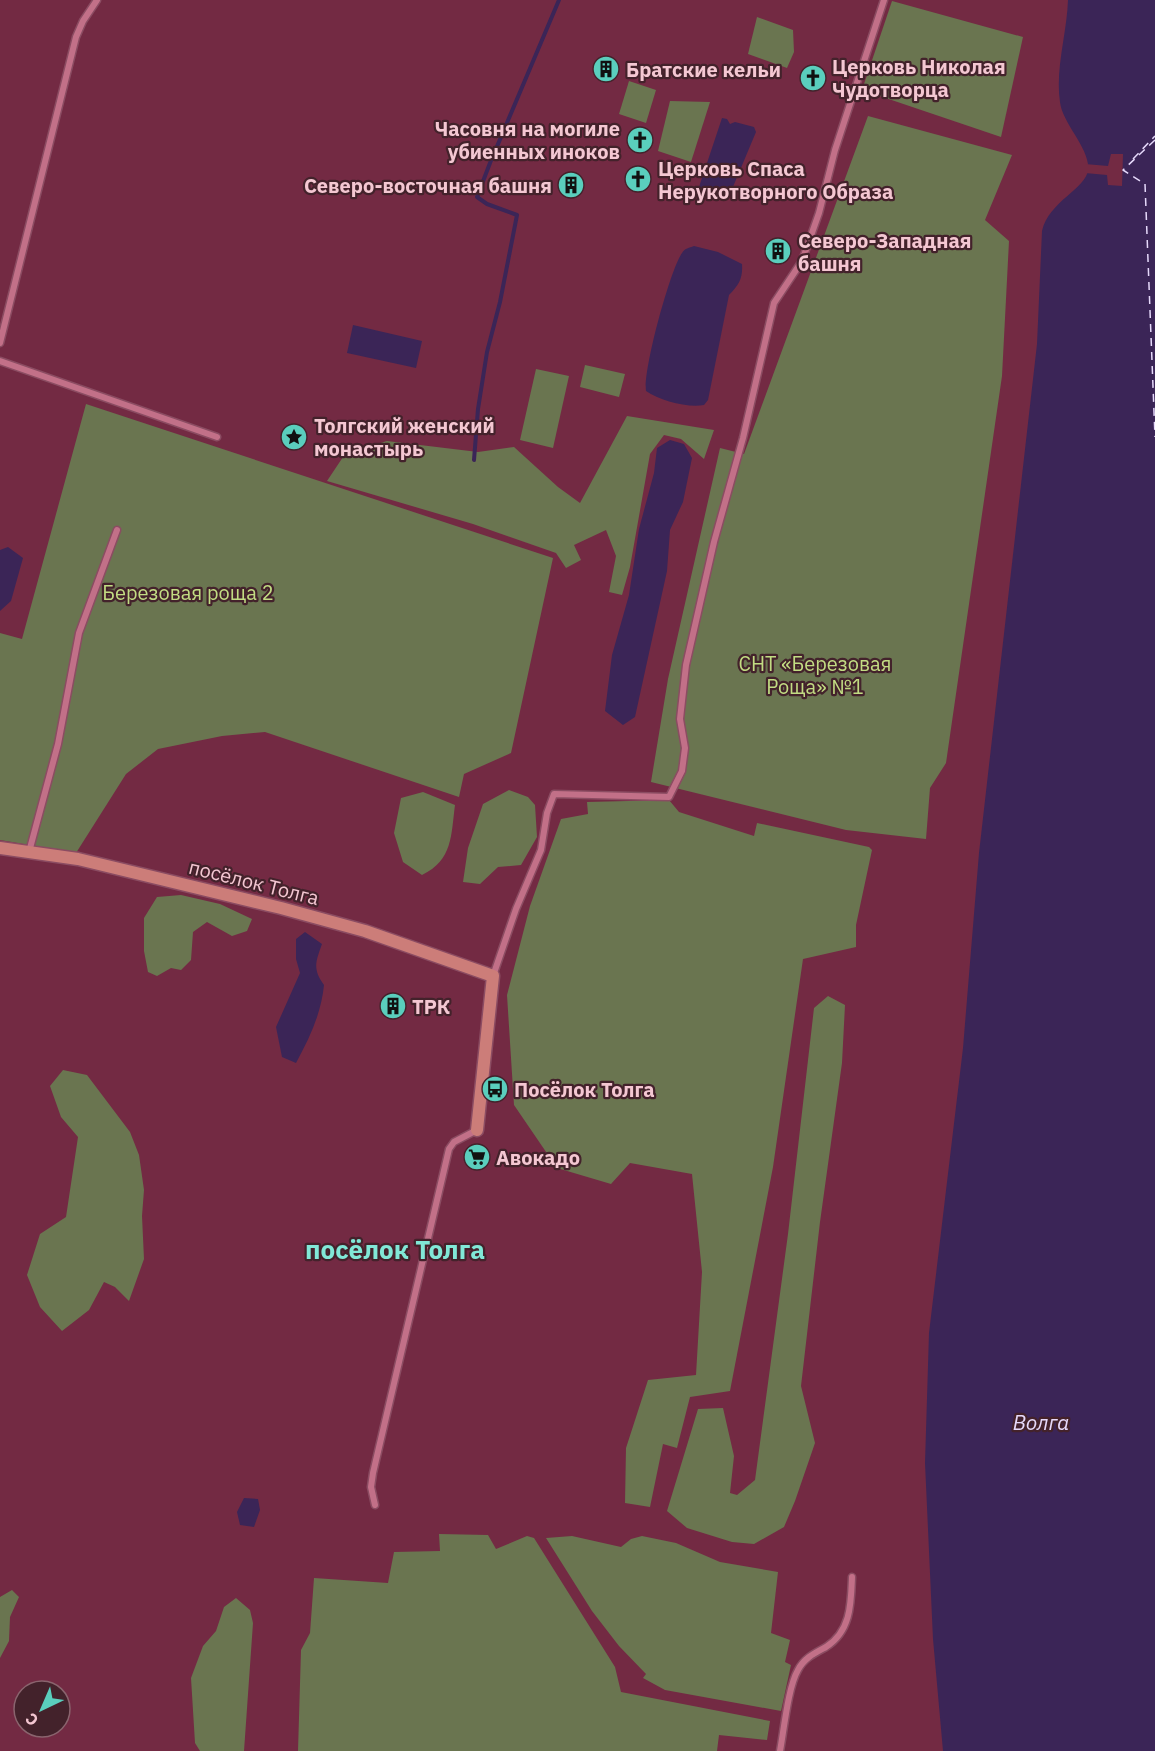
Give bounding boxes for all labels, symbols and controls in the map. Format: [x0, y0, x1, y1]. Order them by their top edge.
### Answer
place label: Церковь Николая Чудотворца [832, 53, 1006, 103]
building icon: Братские кельи [591, 54, 621, 84]
place label: Братские кельи [626, 56, 781, 83]
church icon: Церковь Николая Чудотворца [798, 63, 828, 93]
place label: Часовня на могиле убиенных иноков [435, 115, 620, 165]
church icon: Часовня на могиле убиенных иноков [625, 125, 655, 155]
place label: Церковь Спаса Нерукотворного Образа [658, 155, 893, 205]
church icon: Церковь Спаса Нерукотворного Образа [623, 164, 653, 194]
building icon: Северо-восточная башня [556, 170, 586, 200]
place label: Северо-восточная башня [304, 172, 552, 199]
place label: Северо-Западная башня [798, 227, 972, 277]
building icon: Северо-Западная башня [763, 236, 793, 266]
place label: Толгский женский монастырь [314, 412, 495, 462]
place icon: Толгский женский монастырь [279, 422, 309, 452]
park label: Березовая роща 2 [102, 579, 274, 606]
park label: СНТ «Березовая Роща» №1 [739, 650, 891, 700]
street label: посёлок Толга [186, 853, 322, 911]
building icon: ТРК [378, 991, 408, 1021]
place label: ТРК [412, 993, 450, 1020]
bus stop icon: Посёлок Толга [480, 1074, 510, 1104]
place label: Посёлок Толга [514, 1076, 655, 1103]
supermarket icon: Авокадо [462, 1142, 492, 1172]
place label: Авокадо [496, 1144, 580, 1171]
district label: посёлок Толга [305, 1232, 485, 1266]
water label: Волга [1013, 1408, 1069, 1436]
north arrow [12, 1679, 72, 1739]
text: С [21, 1709, 42, 1731]

